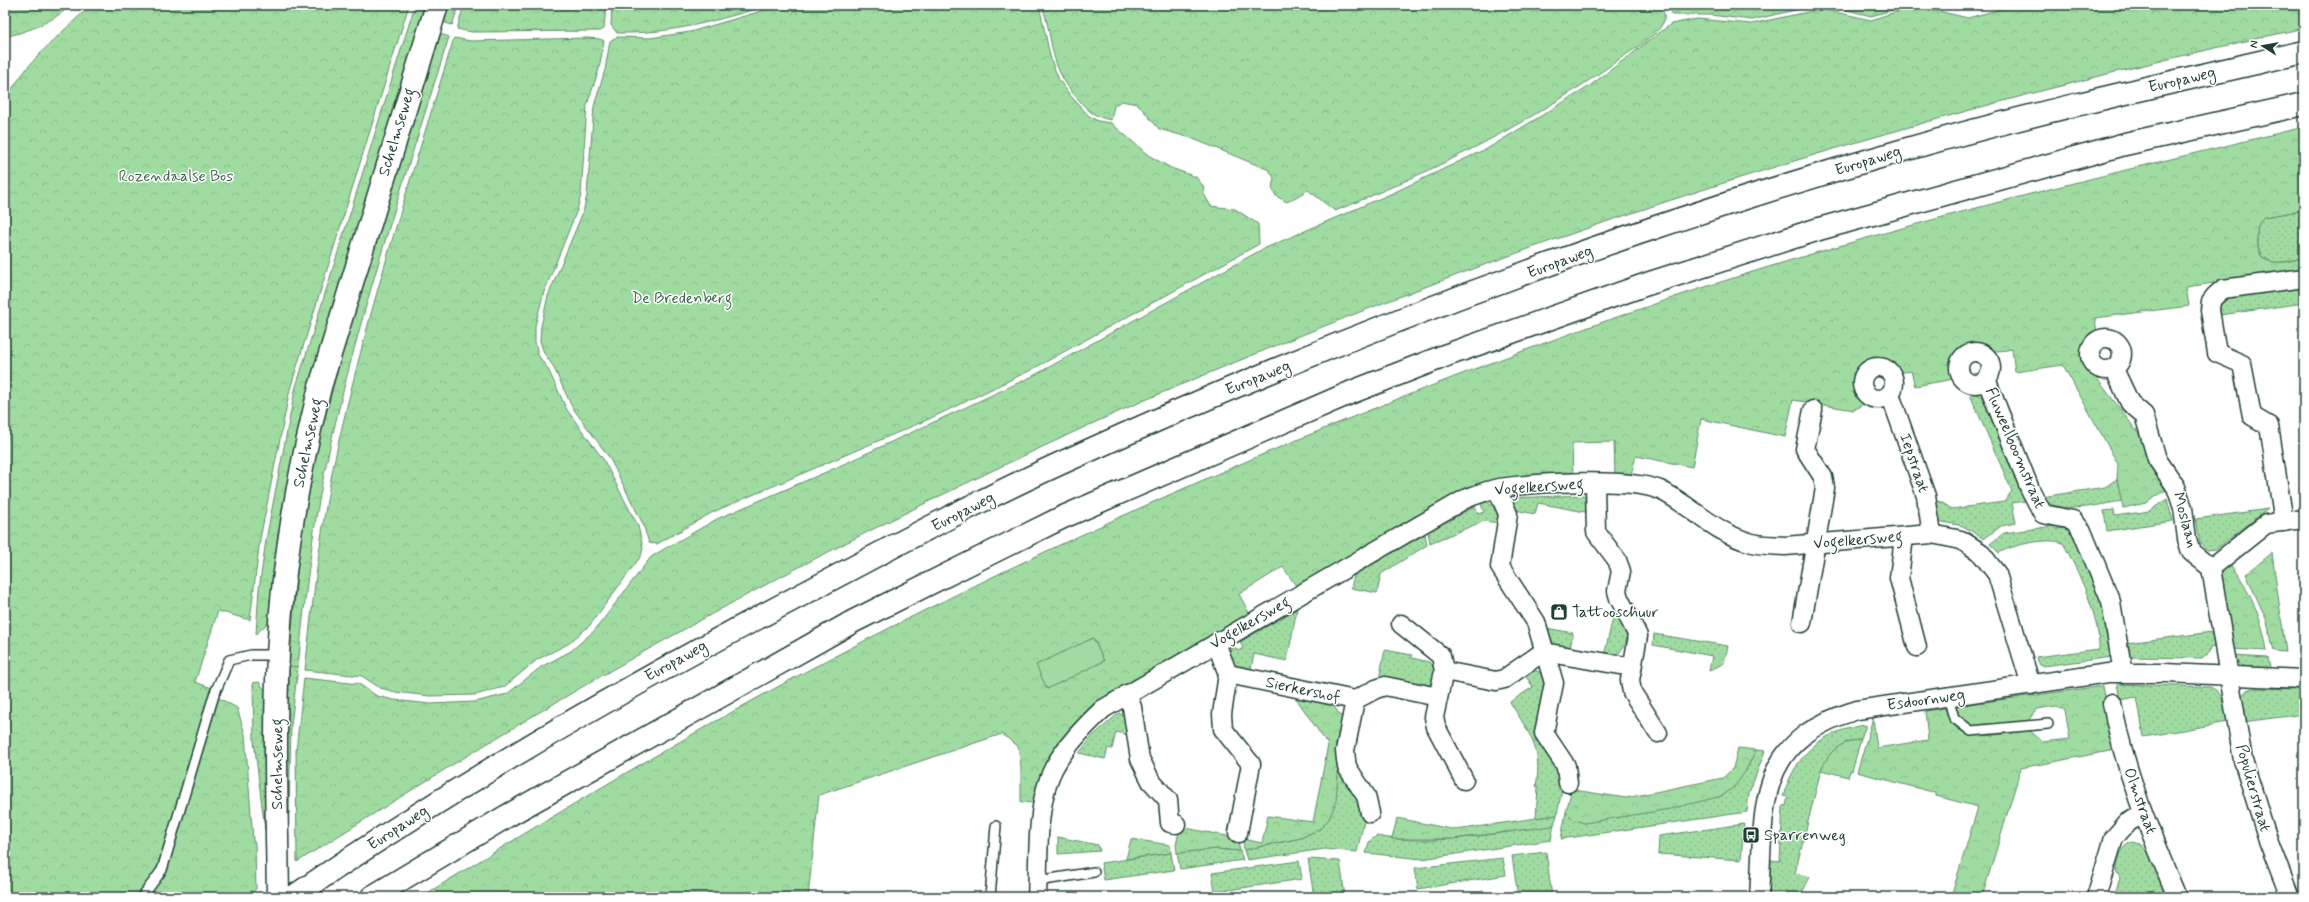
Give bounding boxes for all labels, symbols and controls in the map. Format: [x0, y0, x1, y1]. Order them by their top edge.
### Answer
north arrow [2243, 26, 2283, 66]
text: N [2247, 39, 2262, 49]
street label: Europaweg [2146, 62, 2218, 99]
street label: Schelmseweg [374, 85, 421, 179]
street label: Europaweg [1832, 141, 1904, 182]
park label: Rozendaalse Bos [119, 166, 233, 187]
street label: Europaweg [1524, 240, 1596, 284]
park label: De Bredenberg [632, 288, 732, 310]
street label: Europaweg [1222, 355, 1294, 401]
street label: Fluweelboomstraat [1980, 384, 2050, 512]
street label: Schelmseweg [288, 396, 329, 490]
street label: Iepstraat [1894, 431, 1934, 495]
street label: Vogelkersweg [1494, 473, 1584, 502]
street label: Europaweg [928, 487, 999, 538]
street label: Moslaan [2168, 490, 2202, 550]
street label: Vogelkersweg [1813, 526, 1904, 555]
street label: Vogelkersweg [1206, 592, 1294, 655]
shop icon: Tattooschuur [1549, 602, 1569, 622]
place label: Tattooschuur [1572, 602, 1659, 623]
street label: Europaweg [641, 635, 711, 688]
street label: Sierkershof [1264, 672, 1342, 708]
street label: Esdoornweg [1886, 684, 1966, 717]
street label: Schelmseweg [267, 718, 289, 810]
street label: Populierstraat [2230, 742, 2276, 834]
street label: Olmstraat [2118, 765, 2162, 837]
street label: Europaweg [364, 801, 433, 856]
bus stop icon: Sparrenweg [1741, 825, 1761, 845]
place label: Sparrenweg [1764, 825, 1846, 846]

